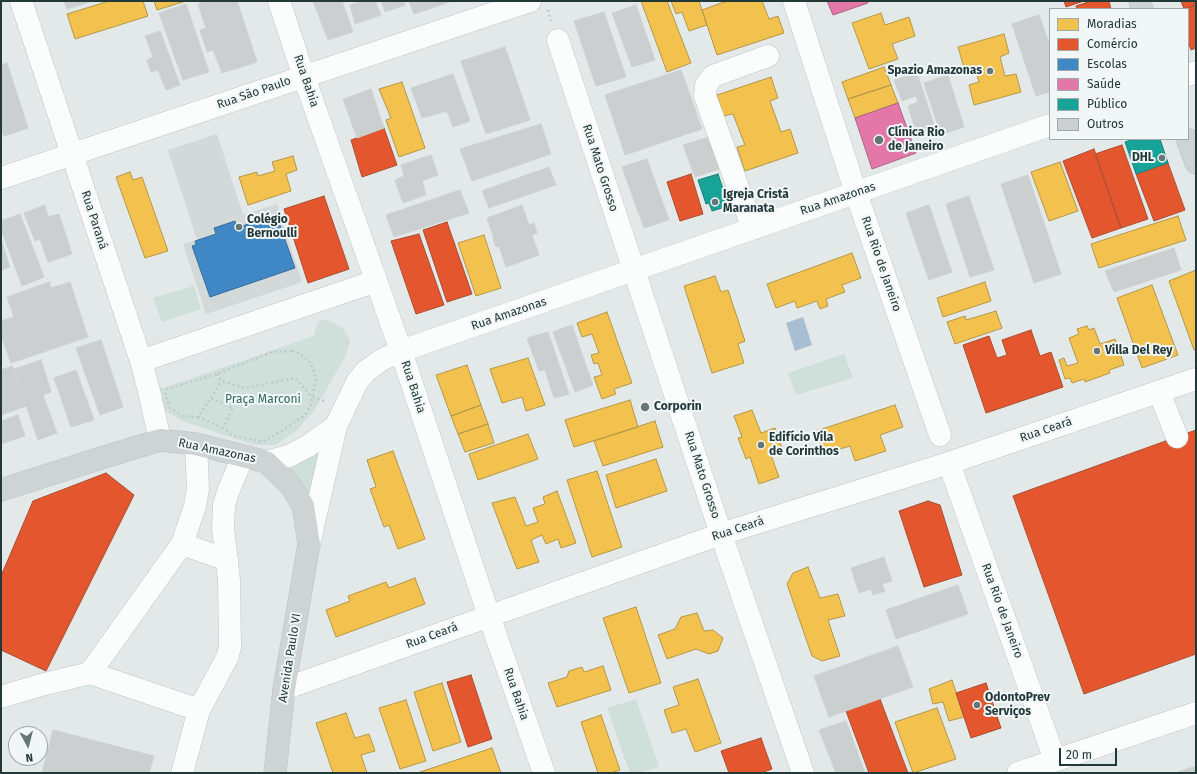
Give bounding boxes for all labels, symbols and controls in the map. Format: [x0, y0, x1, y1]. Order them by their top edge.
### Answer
legend [1049, 8, 1189, 140]
text: Moradias [1087, 17, 1137, 31]
text: Comércio [1087, 37, 1138, 51]
street label: Rua Bahia [290, 53, 322, 109]
text: Escolas [1087, 57, 1127, 71]
place label: Spazio Amazonas [887, 64, 982, 78]
marker: Spazio Amazonas [985, 66, 995, 76]
street label: Rua São Paulo [215, 74, 293, 112]
text: Saúde [1087, 77, 1121, 91]
text: Público [1087, 97, 1127, 111]
text: Outros [1087, 117, 1124, 131]
street label: Rua Mato Grosso [579, 122, 621, 214]
place label: Clínica Rio de Janeiro [888, 126, 945, 154]
marker: Clínica Rio de Janeiro [873, 134, 885, 146]
place label: DHL [1132, 151, 1154, 165]
marker: DHL [1157, 153, 1167, 163]
street label: Rua Amazonas [798, 179, 878, 219]
place label: Igreja Cristã Maranata [723, 188, 789, 216]
street label: Rua Paraná [78, 189, 110, 251]
marker: Igreja Cristã Maranata [710, 197, 720, 207]
place label: Colégio Bernoulli [247, 213, 297, 241]
street label: Rua Rio de Janeiro [858, 214, 904, 314]
marker: Colégio Bernoulli [234, 222, 244, 232]
street label: Rua Amazonas [469, 294, 549, 334]
place label: Villa Del Rey [1105, 344, 1173, 358]
marker: Villa Del Rey [1092, 346, 1102, 356]
street label: Rua Bahia [398, 359, 428, 415]
park label: Praça Marconi [225, 393, 301, 407]
place label: Corporin [654, 400, 702, 414]
marker: Corporin [639, 401, 651, 413]
street label: Rua Ceará [1018, 414, 1074, 446]
street label: Rua Mato Grosso [681, 429, 723, 521]
place label: Edifício Vila de Corinthos [769, 431, 839, 459]
street label: Rua Amazonas [177, 436, 257, 466]
marker: Edifício Vila de Corinthos [756, 440, 766, 450]
street label: Rua Ceará [710, 514, 766, 544]
street label: Rua Rio de Janeiro [978, 562, 1026, 660]
street label: Avenida Paulo VI [276, 612, 304, 704]
street label: Rua Ceará [404, 620, 460, 652]
street label: Rua Bahia [500, 666, 532, 722]
place label: OdontoPrev Serviços [985, 691, 1050, 719]
marker: OdontoPrev Serviços [972, 700, 982, 710]
north arrow [8, 726, 48, 766]
scale bar [1061, 740, 1119, 766]
text: 20 m [1066, 748, 1092, 762]
text: N [25, 751, 34, 764]

